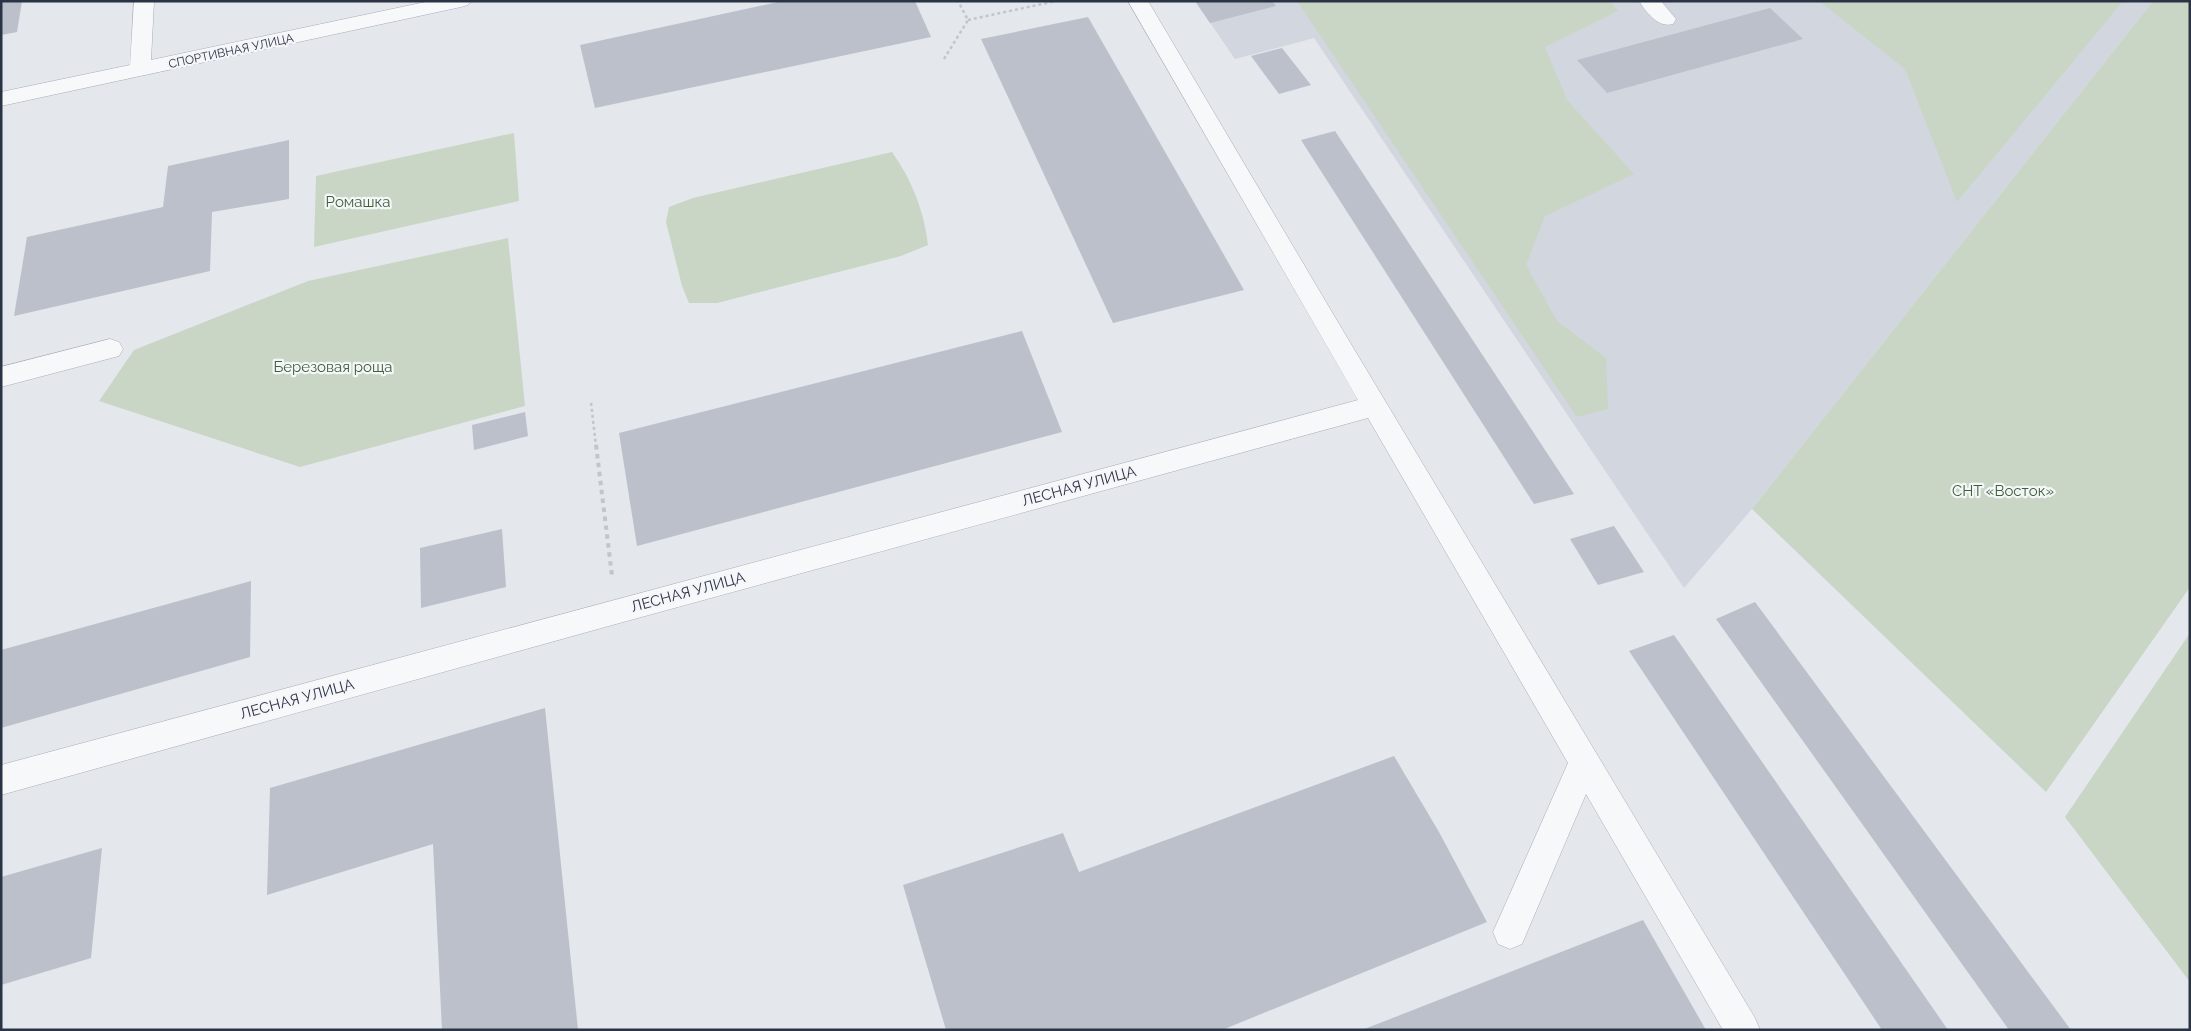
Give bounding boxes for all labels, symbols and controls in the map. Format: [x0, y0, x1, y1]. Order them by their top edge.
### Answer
street label: СПОРТИВНАЯ УЛИЦА [167, 31, 295, 71]
park label: Ромашка [326, 193, 390, 211]
park label: Березовая роща [274, 358, 392, 376]
street label: ЛЕСНАЯ УЛИЦА [1020, 462, 1138, 510]
park label: СНТ «Восток» [1952, 482, 2054, 500]
street label: ЛЕСНАЯ УЛИЦА [629, 568, 747, 616]
street label: ЛЕСНАЯ УЛИЦА [238, 675, 356, 723]

